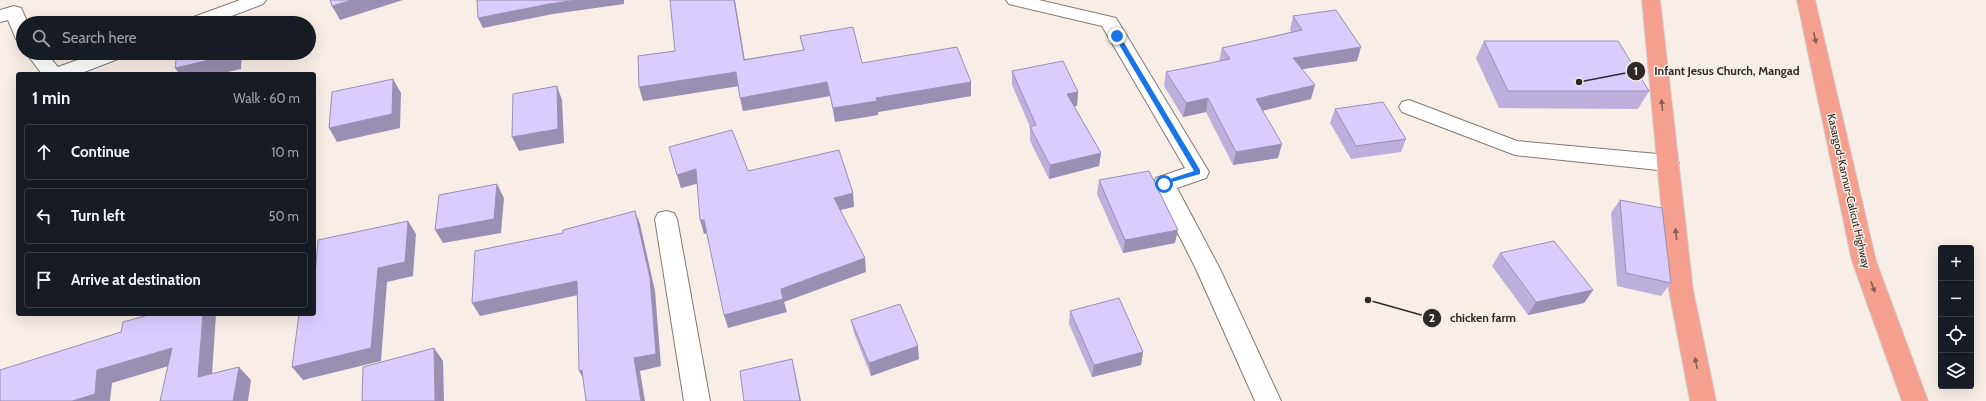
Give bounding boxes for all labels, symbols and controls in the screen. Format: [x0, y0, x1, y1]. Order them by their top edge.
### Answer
search box [16, 16, 316, 60]
icon: search [30, 27, 52, 49]
route end [1108, 27, 1126, 45]
text: Search here [62, 29, 137, 47]
one-way arrow [1812, 32, 1818, 44]
callout: Infant Jesus Church, Mangad [1626, 59, 1807, 83]
text: 1 [1634, 63, 1638, 78]
text: Infant Jesus Church, Mangad [1654, 63, 1800, 78]
text: 1 min [32, 88, 70, 108]
text: Walk · 60 m [233, 90, 300, 106]
one-way arrow [1659, 99, 1665, 111]
street label: Kasargod-Kannur-Calicut Highway [1824, 112, 1874, 270]
icon: ahead [33, 141, 55, 163]
text: Continue [71, 143, 130, 161]
text: 10 m [271, 144, 299, 160]
route start [1155, 175, 1173, 193]
icon: left [33, 205, 55, 227]
text: Turn left [71, 207, 125, 225]
text: 50 m [269, 208, 299, 224]
one-way arrow [1672, 228, 1679, 240]
map controls [1938, 245, 1974, 389]
button: + [1938, 245, 1974, 281]
icon: arrive [33, 269, 55, 291]
text: Arrive at destination [71, 271, 201, 289]
one-way arrow [1871, 281, 1877, 293]
button: − [1938, 281, 1974, 317]
callout: chicken farm [1422, 306, 1524, 330]
text: 2 [1429, 310, 1435, 325]
text: chicken farm [1450, 310, 1516, 325]
button: locate [1938, 317, 1974, 353]
button: layers [1938, 353, 1974, 389]
one-way arrow [1692, 357, 1698, 369]

